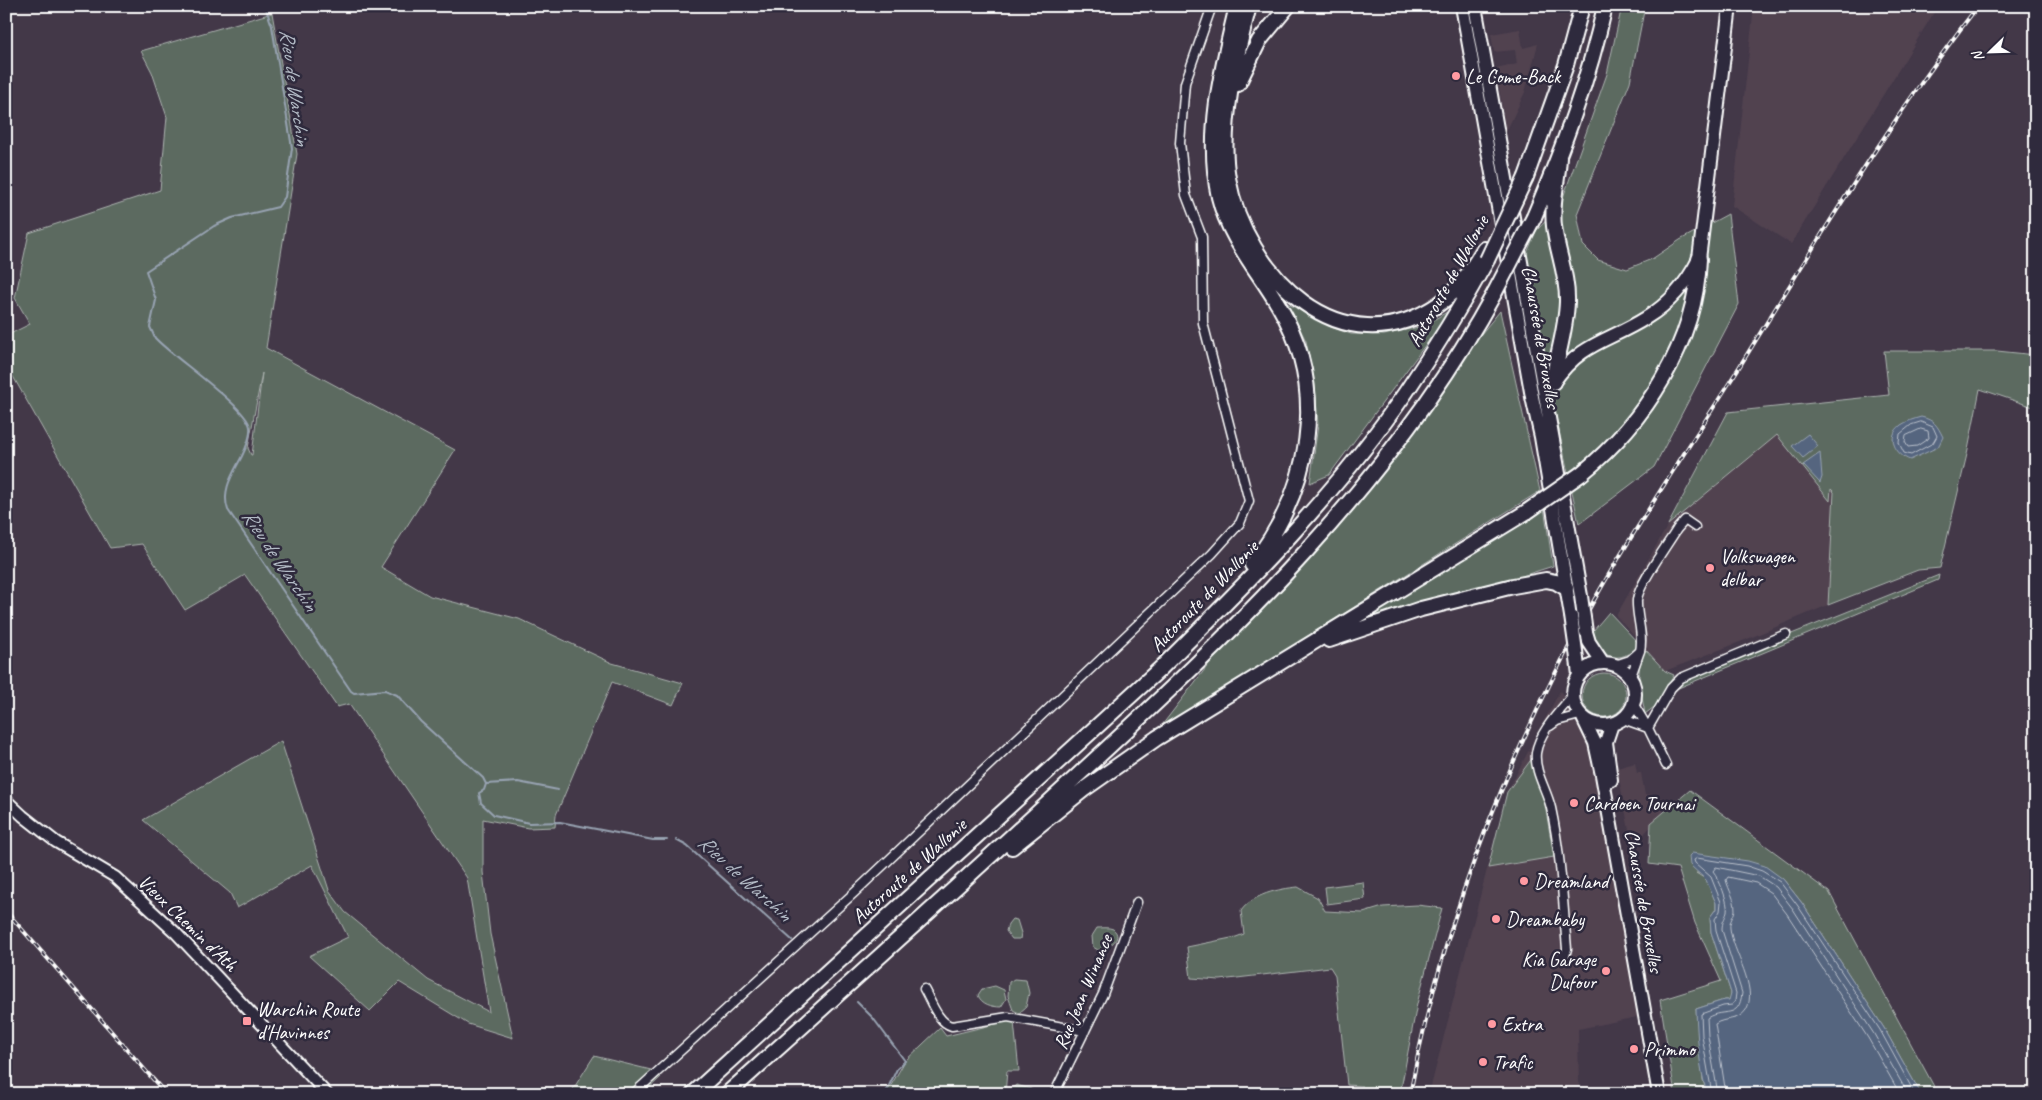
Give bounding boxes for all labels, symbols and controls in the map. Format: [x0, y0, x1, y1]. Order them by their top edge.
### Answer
water label: Rieu de Warchin [274, 27, 316, 148]
north arrow [1964, 28, 2014, 78]
text: N [1968, 47, 1988, 64]
place label: Le Come-Back [1466, 64, 1562, 89]
marker: Le Come-Back [1450, 70, 1462, 82]
street label: Autoroute de Wallonie [1402, 210, 1495, 351]
street label: Chaussée de Bruxelles [1516, 264, 1566, 412]
water label: Rieu de Warchin [236, 504, 324, 617]
street label: Autoroute de Wallonie [1144, 534, 1265, 657]
place label: Volkswagen delbar [1720, 544, 1796, 592]
marker: Volkswagen delbar [1704, 562, 1716, 574]
place label: Cardoen Tournai [1584, 791, 1697, 816]
marker: Cardoen Tournai [1568, 797, 1580, 809]
street label: Autoroute de Wallonie [846, 812, 973, 929]
street label: Chaussée de Bruxelles [1619, 828, 1669, 976]
water label: Rieu de Warchin [693, 829, 798, 928]
street label: Vieux Chemin d'Ath [133, 869, 244, 977]
place label: Dreamland [1534, 869, 1611, 894]
marker: Dreamland [1518, 875, 1530, 887]
place label: Dreambaby [1506, 907, 1585, 932]
marker: Dreambaby [1490, 913, 1502, 925]
street label: Rue Jean Winance [1048, 930, 1119, 1053]
place label: Kia Garage Dufour [1522, 947, 1598, 995]
marker: Kia Garage Dufour [1600, 965, 1612, 977]
place label: Warchin Route d'Havinnes [257, 997, 361, 1045]
place label: Extra [1502, 1012, 1543, 1037]
marker: Warchin Route d'Havinnes [241, 1015, 253, 1027]
marker: Extra [1486, 1018, 1498, 1030]
place label: Primmo [1644, 1037, 1697, 1062]
marker: Primmo [1628, 1043, 1640, 1055]
place label: Trafic [1493, 1050, 1534, 1075]
marker: Trafic [1477, 1056, 1489, 1068]

